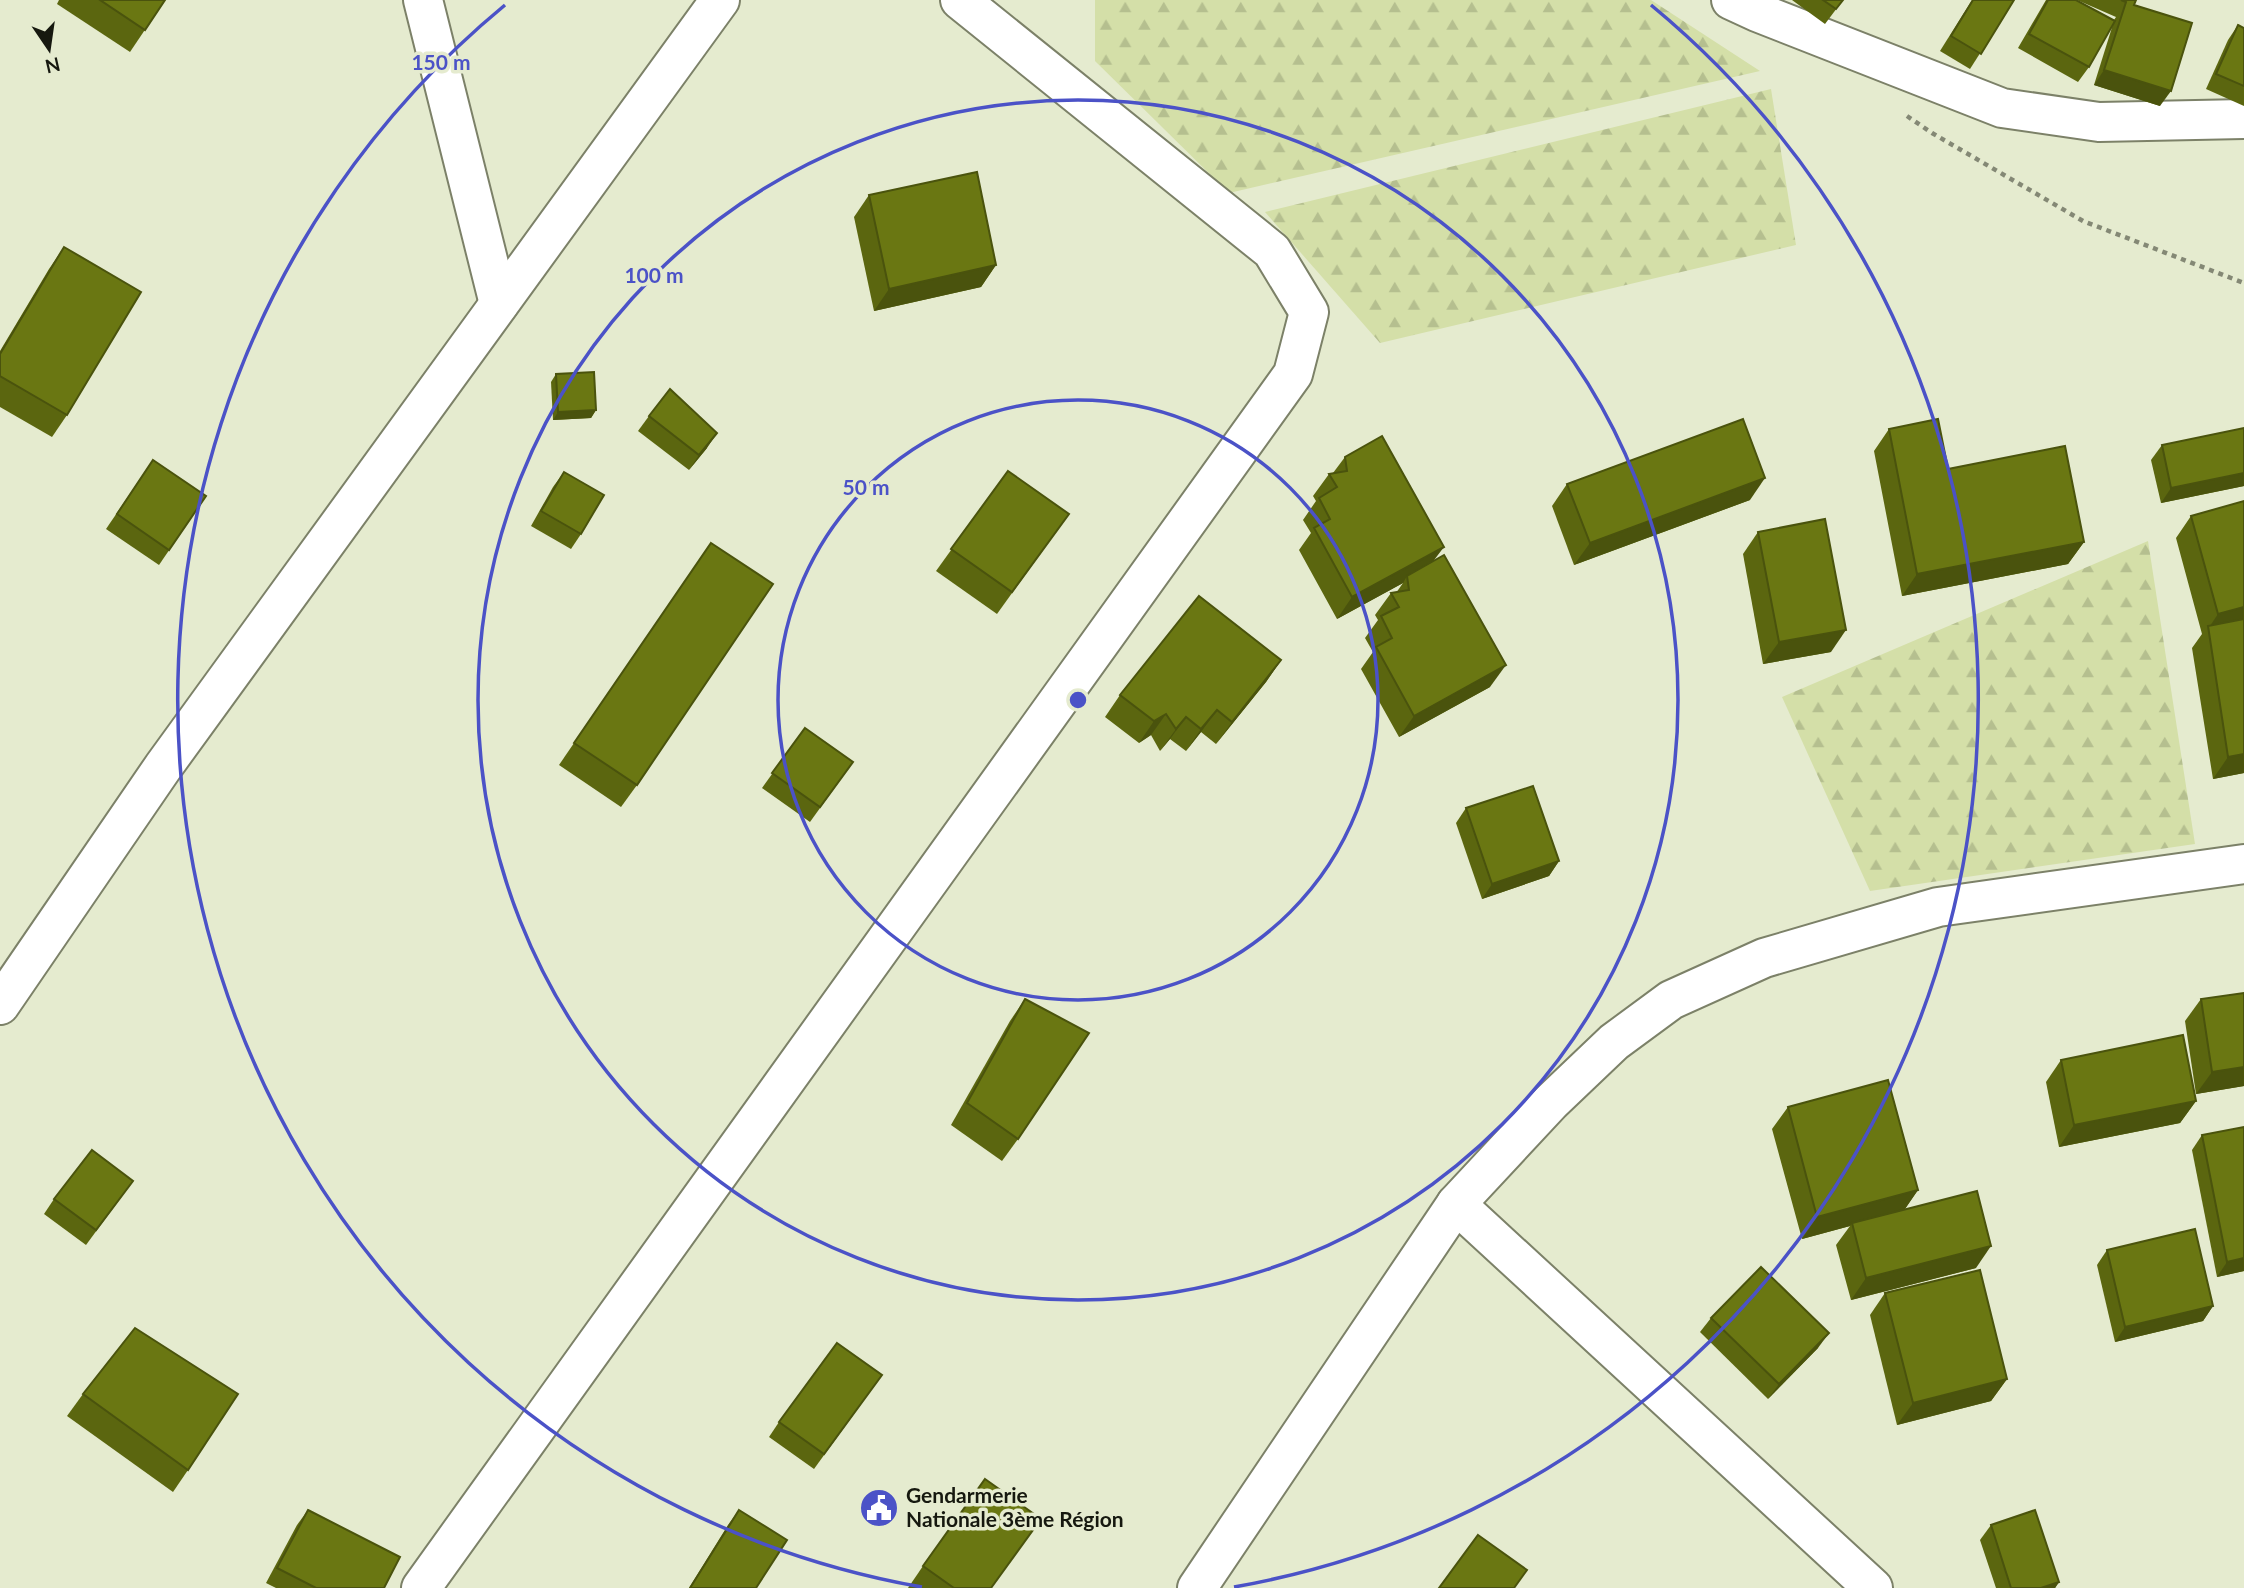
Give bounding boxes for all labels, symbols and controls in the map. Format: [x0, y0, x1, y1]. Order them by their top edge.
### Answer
north arrow [14, 14, 84, 84]
text: 150 m [411, 49, 471, 74]
text: N [43, 53, 63, 79]
text: 100 m [624, 262, 684, 287]
text: 50 m [842, 474, 890, 499]
centre of rings [1066, 688, 1090, 712]
place label: Gendarmerie Nationale 3ème Région [906, 1482, 1124, 1531]
public building icon: Gendarmerie Nationale 3ème Région [858, 1487, 900, 1529]

